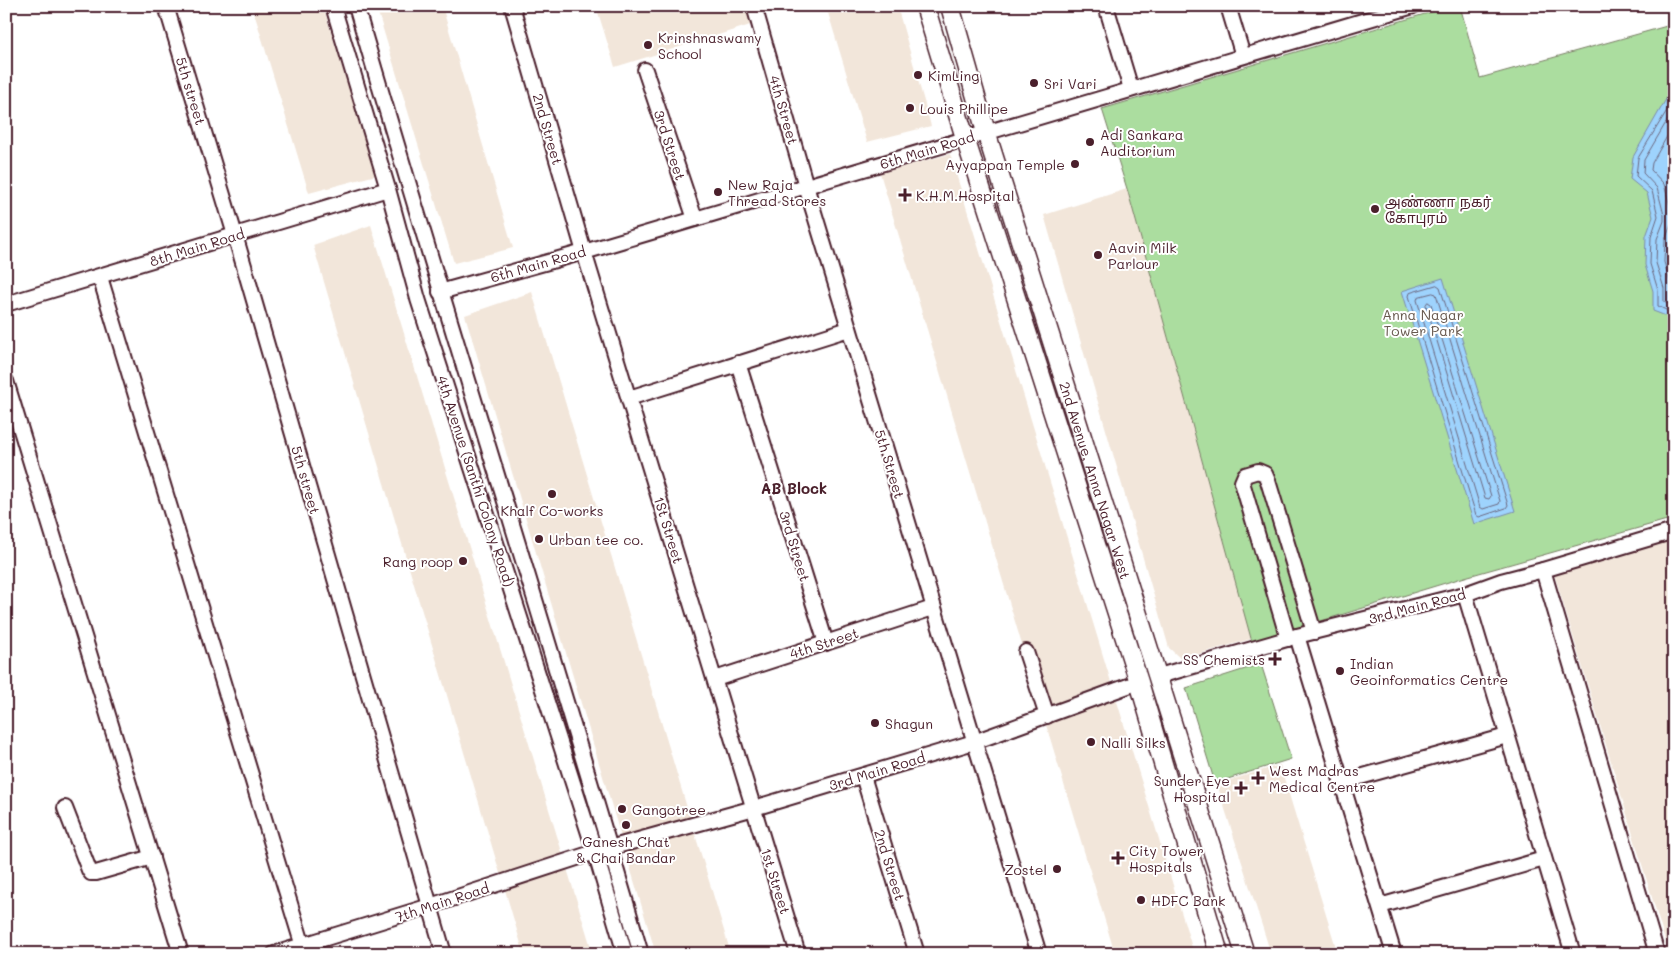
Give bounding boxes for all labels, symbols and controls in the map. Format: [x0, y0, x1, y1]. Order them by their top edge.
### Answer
place label: Krinshnaswamy School [658, 28, 762, 63]
marker: Krinshnaswamy School [642, 39, 654, 51]
street label: 5th street [172, 55, 210, 127]
place label: KimLing [928, 66, 979, 85]
marker: KimLing [912, 69, 924, 81]
street label: 4th Street [765, 73, 803, 147]
place label: Sri Vari [1044, 74, 1097, 93]
marker: Sri Vari [1028, 77, 1040, 89]
street label: 2nd Street [529, 91, 567, 167]
place label: Louis Phillipe [920, 99, 1008, 118]
marker: Louis Phillipe [904, 102, 916, 114]
street label: 3rd Street [650, 107, 690, 183]
place label: Adi Sankara Auditorium [1100, 125, 1184, 160]
street label: 6th Main Road [877, 127, 977, 173]
marker: Adi Sankara Auditorium [1084, 136, 1096, 148]
place label: Ayyappan Temple [945, 155, 1065, 174]
marker: Ayyappan Temple [1069, 158, 1081, 170]
place label: New Raja Thread Stores [728, 175, 826, 210]
marker: New Raja Thread Stores [712, 186, 724, 198]
place label: K.H.M.Hospital [916, 186, 1014, 205]
marker: K.H.M.Hospital [898, 188, 912, 202]
place label: அண்ணா நகர் கோபுரம் [1385, 192, 1491, 227]
marker: அண்ணா நகர் கோபுரம் [1369, 203, 1381, 215]
street label: 8th Main Road [147, 224, 247, 270]
place label: Aavin Milk Parlour [1108, 238, 1177, 273]
street label: 6th Main Road [488, 241, 588, 287]
marker: Aavin Milk Parlour [1092, 249, 1104, 261]
park label: Anna Nagar Tower Park [1382, 305, 1464, 340]
street label: 4th Avenue (Santhi Colony Road) [433, 373, 519, 589]
street label: 2nd Avenue, Anna Nagar West [1056, 379, 1136, 581]
street label: 5th Street [870, 427, 910, 501]
street label: 5th street [287, 444, 325, 516]
district label: AB Block [761, 478, 827, 498]
marker: Khalf Co-works [546, 488, 558, 500]
street label: 1St Street [650, 494, 688, 566]
place label: Khalf Co-works [500, 501, 604, 520]
street label: 3rd Street [775, 508, 815, 584]
place label: Urban tee co. [549, 530, 644, 549]
marker: Urban tee co. [533, 533, 545, 545]
place label: Rang roop [383, 552, 453, 571]
marker: Rang roop [457, 555, 469, 567]
street label: 3rd Main Road [1366, 584, 1468, 628]
street label: 4th Street [787, 623, 861, 663]
place label: SS Chemists [1183, 650, 1265, 669]
marker: SS Chemists [1269, 653, 1281, 665]
place label: Indian Geoinformatics Centre [1350, 654, 1508, 689]
marker: Indian Geoinformatics Centre [1334, 665, 1346, 677]
place label: Shagun [885, 714, 933, 733]
marker: Shagun [869, 717, 881, 729]
place label: Nalli Silks [1101, 733, 1166, 752]
marker: Nalli Silks [1085, 736, 1097, 748]
street label: 3rd Main Road [826, 747, 928, 795]
place label: West Madras Medical Centre [1269, 761, 1375, 796]
place label: Sunder Eye Hospital [1154, 771, 1230, 806]
marker: West Madras Medical Centre [1251, 771, 1265, 785]
marker: Sunder Eye Hospital [1234, 781, 1248, 795]
place label: Gangotree [632, 800, 706, 819]
marker: Gangotree [616, 803, 628, 815]
marker: Ganesh Chat & Chai Bandar [620, 819, 632, 831]
street label: 2nd Street [870, 827, 910, 903]
place label: Ganesh Chat & Chai Bandar [576, 832, 676, 867]
place label: City Tower Hospitals [1129, 841, 1204, 876]
street label: 1st Street [757, 846, 795, 916]
marker: City Tower Hospitals [1111, 851, 1125, 865]
place label: Zostel [1004, 860, 1047, 879]
marker: Zostel [1051, 863, 1063, 875]
street label: 7th Main Road [393, 878, 491, 926]
place label: HDFC Bank [1151, 891, 1226, 910]
marker: HDFC Bank [1135, 894, 1147, 906]

